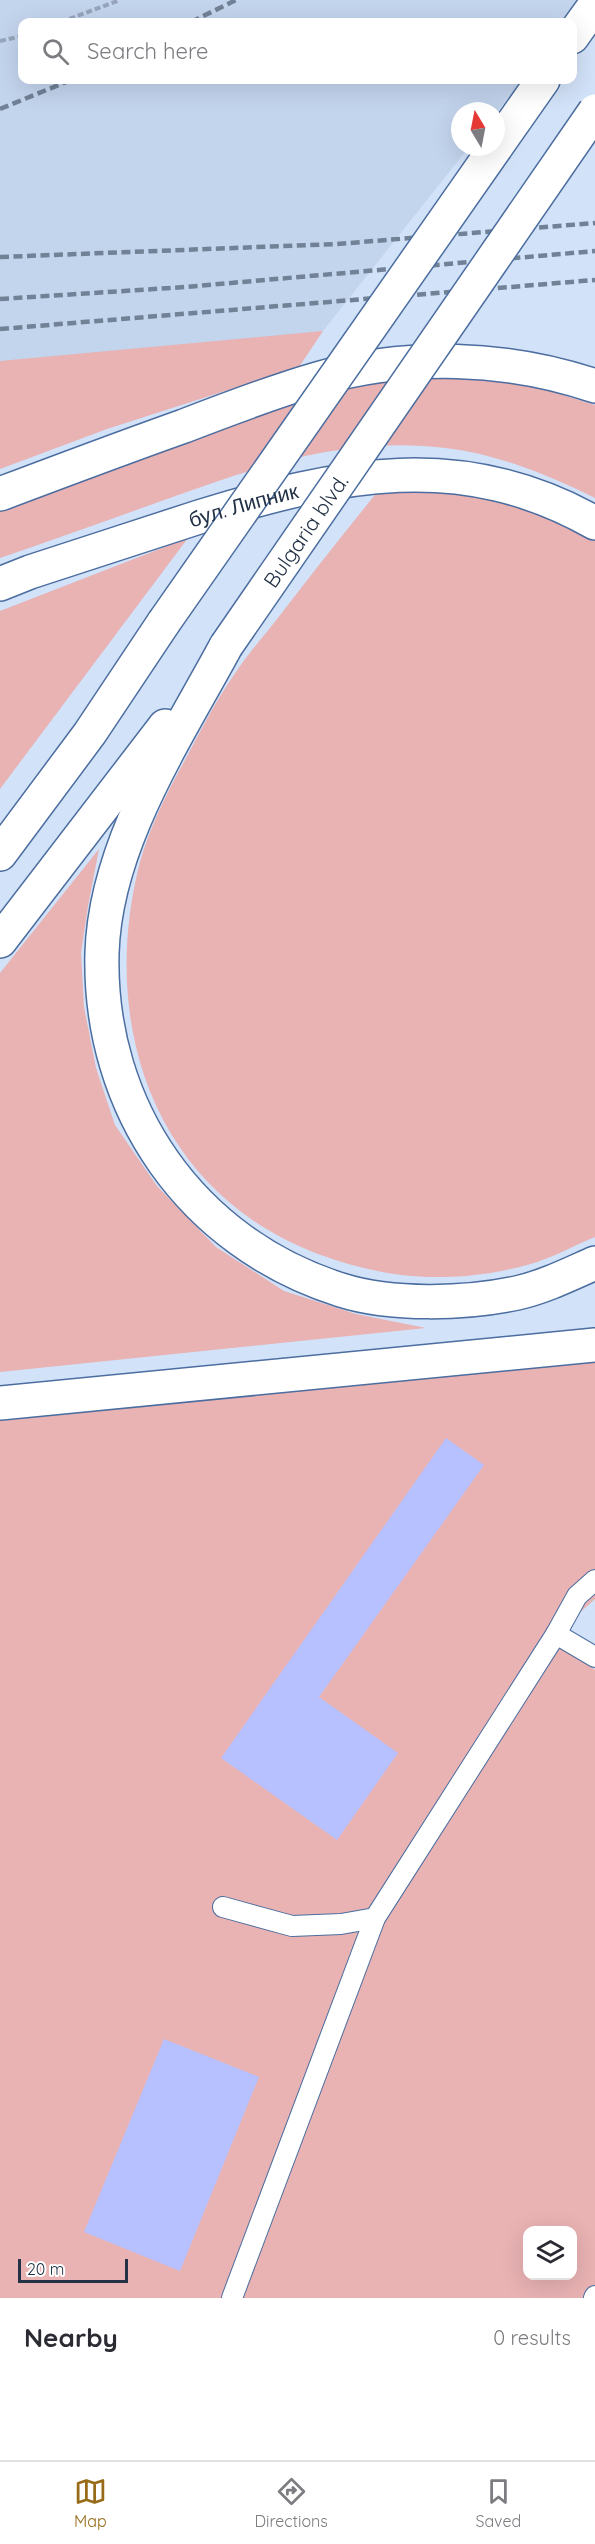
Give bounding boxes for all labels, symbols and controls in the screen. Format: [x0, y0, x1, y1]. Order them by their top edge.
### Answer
search box [18, 18, 577, 84]
icon: search [39, 35, 72, 68]
text: Search here [87, 37, 208, 65]
north arrow [451, 102, 505, 156]
street label: Bulgaria blvd. [257, 469, 354, 592]
street label: бул. Липник [185, 477, 301, 533]
map controls [523, 2226, 577, 2280]
button: layers [523, 2226, 577, 2280]
scale bar [18, 2256, 128, 2284]
text: 20 m [27, 2259, 64, 2279]
text: Nearby [24, 2321, 118, 2354]
text: 0 results [493, 2325, 571, 2350]
tab: Map [74, 2475, 107, 2531]
tab: Directions [255, 2475, 328, 2531]
tab: Saved [476, 2475, 521, 2531]

